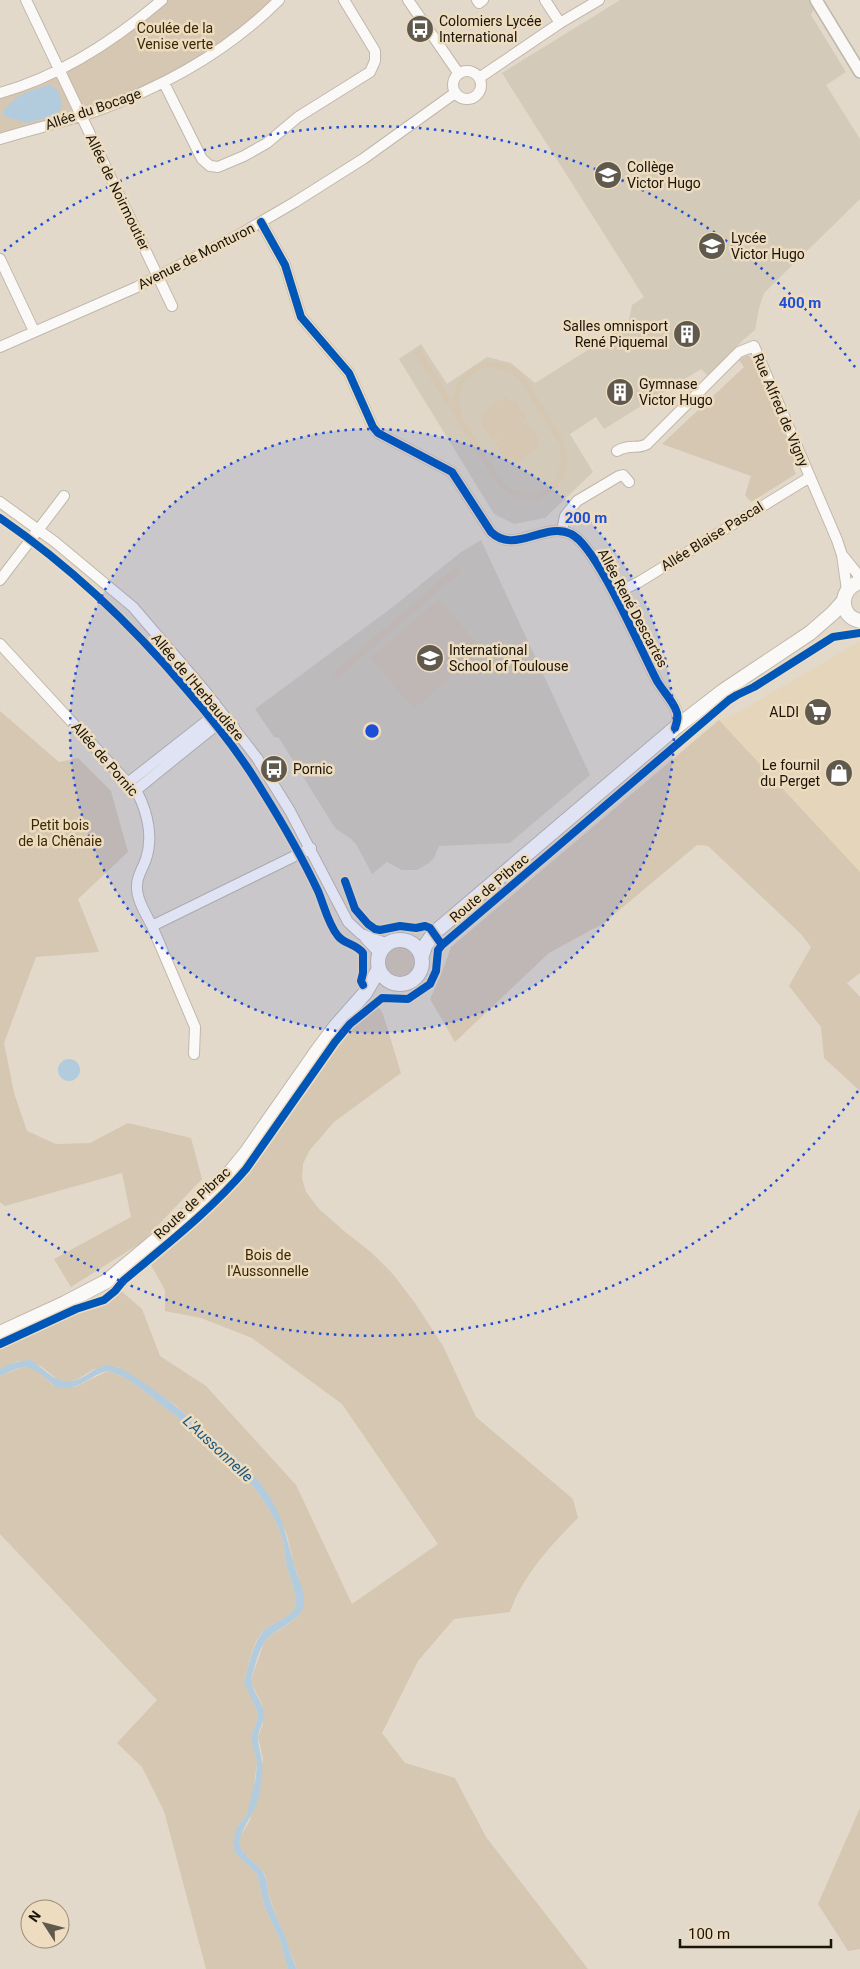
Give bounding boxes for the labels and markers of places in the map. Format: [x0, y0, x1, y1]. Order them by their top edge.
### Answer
place label: Colomiers Lycée International [439, 13, 541, 45]
bus stop icon: Colomiers Lycée International [405, 14, 435, 44]
place label: Collège Victor Hugo [627, 159, 701, 191]
school or university icon: Collège Victor Hugo [593, 160, 623, 190]
place label: Lycée Victor Hugo [731, 230, 805, 262]
school or university icon: Lycée Victor Hugo [697, 231, 727, 261]
place label: Salles omnisport René Piquemal [563, 318, 668, 350]
building icon: Salles omnisport René Piquemal [672, 319, 702, 349]
place label: Gymnase Victor Hugo [639, 376, 713, 408]
building icon: Gymnase Victor Hugo [605, 377, 635, 407]
place label: International School of Toulouse [449, 642, 568, 674]
school or university icon: International School of Toulouse [415, 643, 445, 673]
supermarket icon: ALDI [803, 697, 833, 727]
place label: ALDI [769, 704, 799, 720]
centre of rings [363, 722, 381, 740]
bus stop icon: Pornic [259, 754, 289, 784]
place label: Le fournil du Perget [760, 757, 820, 789]
shop icon: Le fournil du Perget [824, 758, 854, 788]
place label: Pornic [293, 761, 333, 777]

